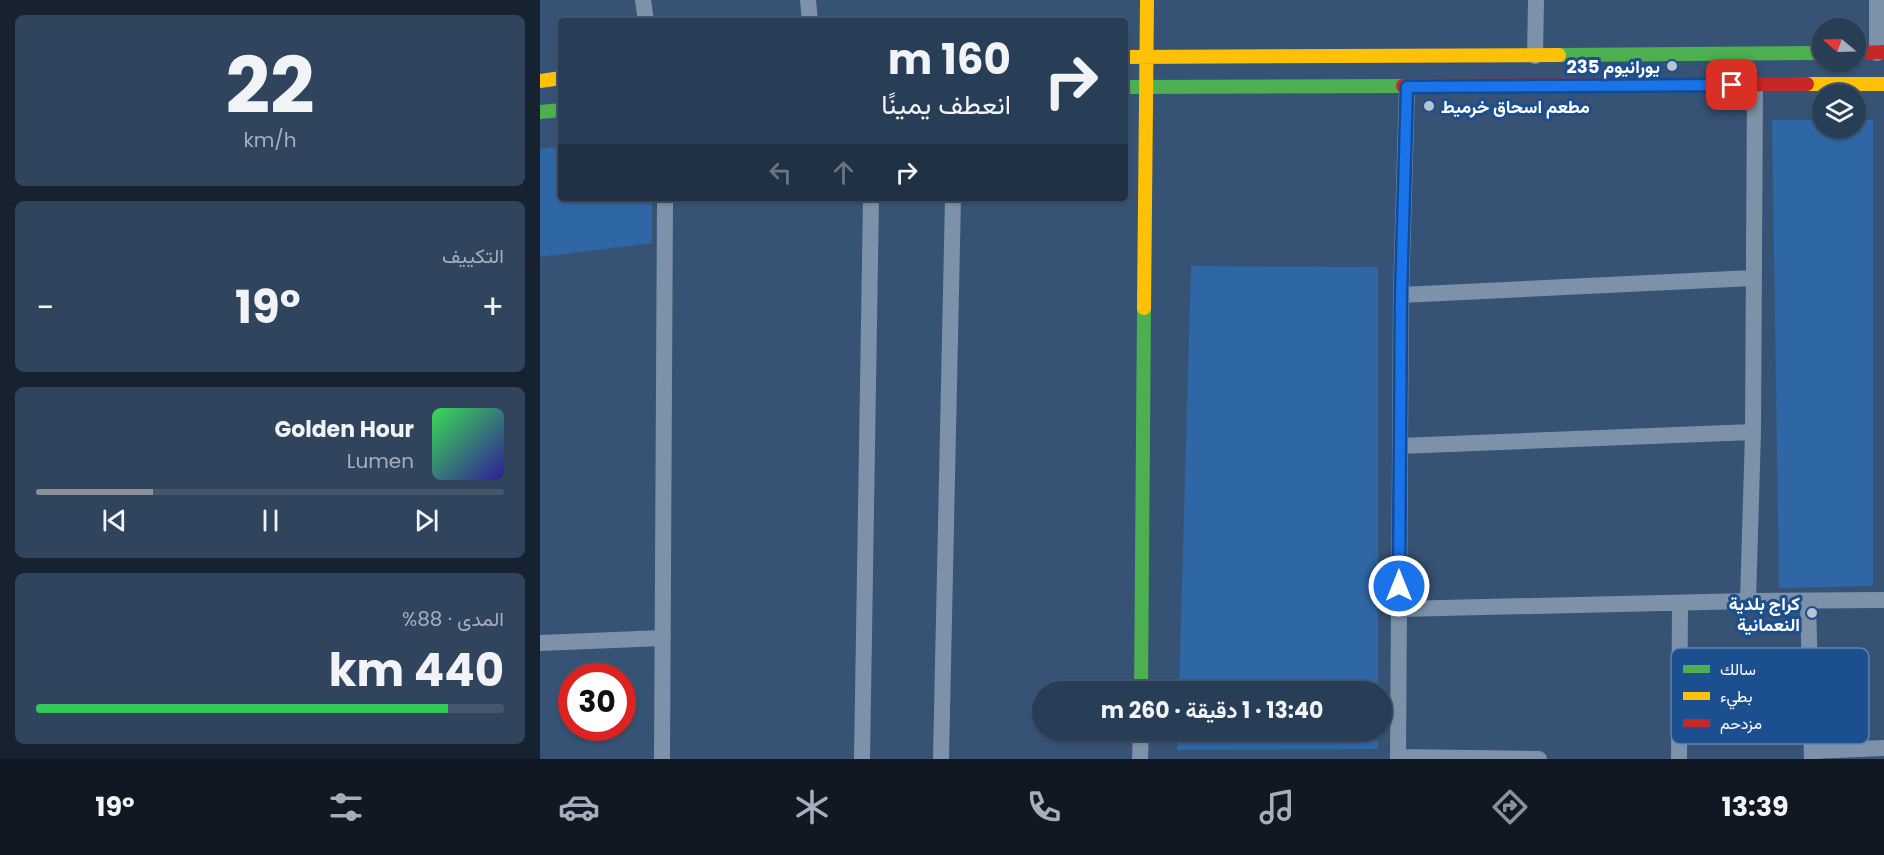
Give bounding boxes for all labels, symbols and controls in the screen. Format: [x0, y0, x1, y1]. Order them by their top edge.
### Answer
north arrow [1812, 18, 1866, 72]
map controls [1812, 18, 1866, 138]
text: 160 m [888, 30, 1011, 89]
text: 22 [225, 31, 315, 140]
icon: right [1032, 42, 1110, 120]
place label: يورانيوم 235 [1566, 54, 1660, 79]
marker: يورانيوم 235 [1665, 59, 1679, 73]
pin [1706, 59, 1757, 110]
icon: arrive [1715, 68, 1748, 101]
button: layers [1812, 84, 1866, 138]
text: انعطف يمينًا [881, 86, 1011, 123]
place label: مطعم اسحاق خرميط [1441, 94, 1590, 119]
marker: مطعم اسحاق خرميط [1422, 99, 1436, 113]
text: km/h [243, 126, 297, 154]
icon: left [764, 156, 797, 189]
icon: ahead [827, 156, 860, 189]
icon: right [890, 156, 923, 189]
text: التكييف [442, 242, 504, 270]
text: 19° [235, 276, 301, 339]
text: − [36, 284, 54, 331]
text: + [481, 284, 504, 331]
text: Golden Hour [274, 414, 414, 445]
text: Lumen [347, 447, 414, 475]
icon: previous [98, 504, 131, 537]
icon: pause [254, 504, 287, 537]
icon: next [410, 504, 443, 537]
position arrow [1367, 554, 1431, 618]
place label: كراج بلدية النعمانية [1729, 591, 1800, 637]
text: المدى · 88% [402, 605, 504, 633]
marker: كراج بلدية النعمانية [1805, 606, 1819, 620]
text: 440 km [329, 639, 504, 702]
legend [1671, 648, 1869, 744]
text: سالك [1720, 658, 1756, 681]
speed limit sign: 30 [558, 663, 636, 741]
text: بطيء [1720, 685, 1752, 710]
text: 13:40 · 1 دقيقة · 260 m [1101, 695, 1323, 726]
text: مزدحم [1720, 712, 1762, 735]
icon: filters [325, 786, 367, 828]
icon: car [558, 786, 600, 828]
icon: climate [791, 786, 833, 828]
icon: phone [1023, 786, 1065, 828]
icon: music [1256, 786, 1298, 828]
icon: directions [1489, 786, 1531, 828]
text: 19° [95, 788, 135, 825]
text: 13:39 [1722, 788, 1789, 825]

